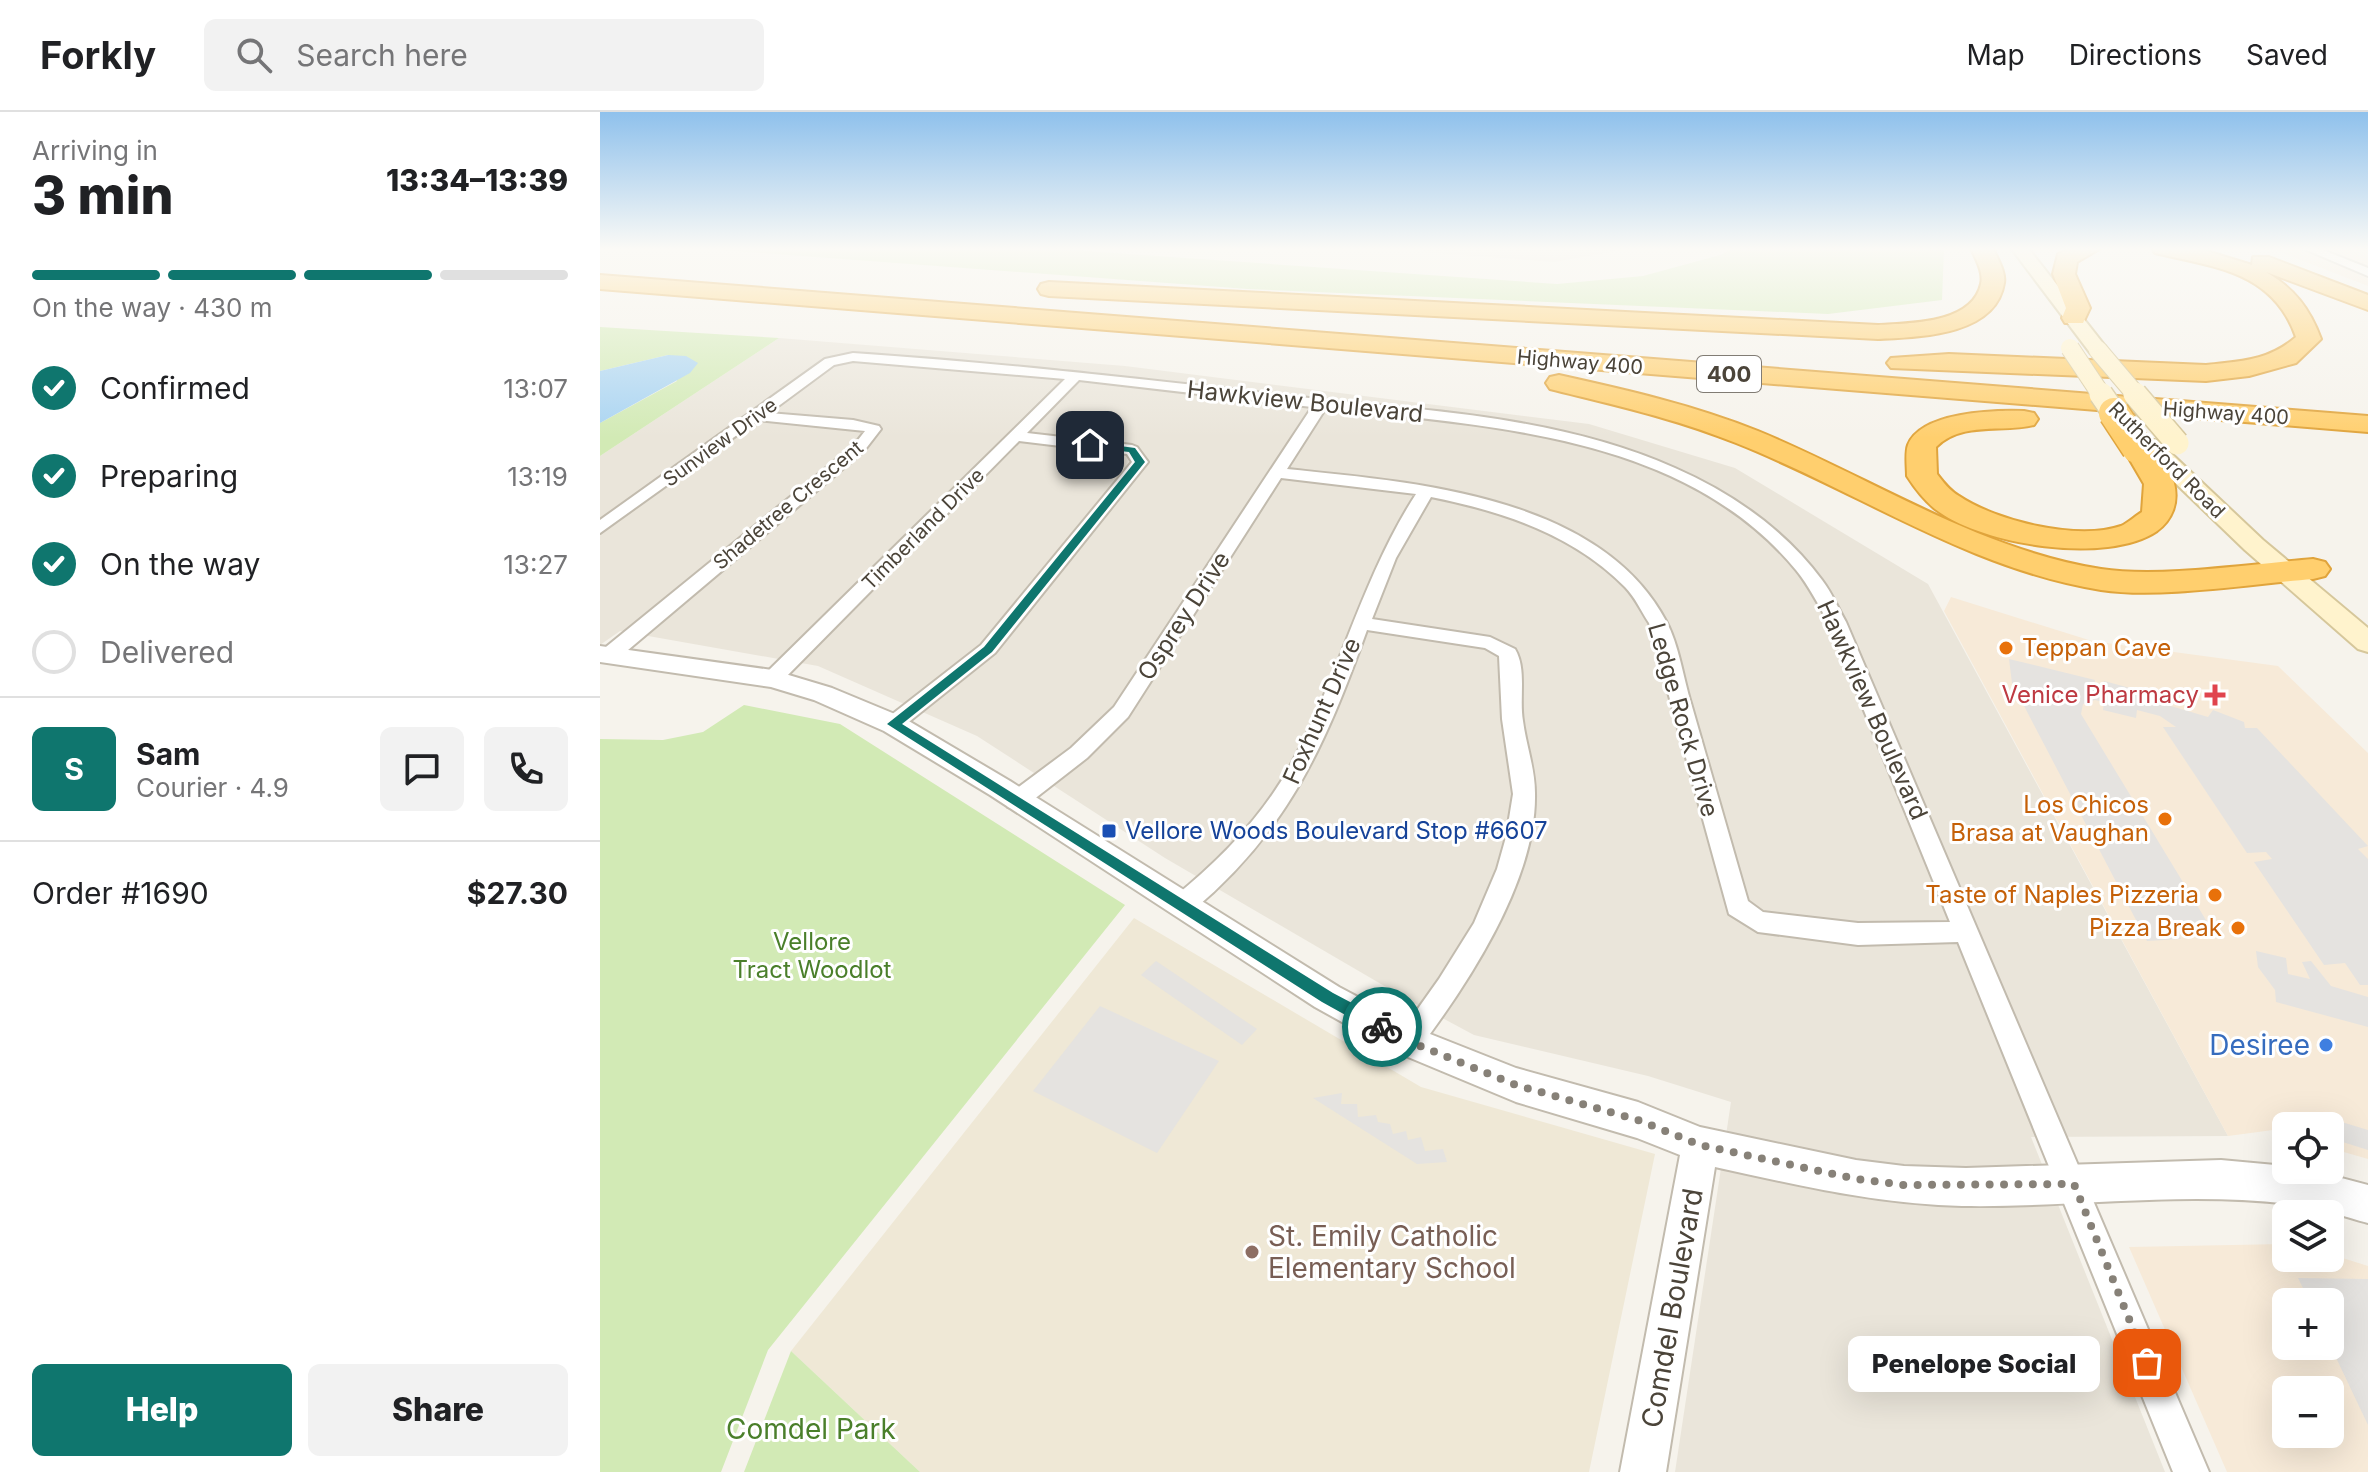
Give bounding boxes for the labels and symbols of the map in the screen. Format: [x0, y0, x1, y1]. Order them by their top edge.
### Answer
street label: Highway 400 [1516, 345, 1644, 379]
road number: 400 [1697, 356, 1761, 392]
street label: Hawkview Boulevard [1186, 375, 1425, 428]
street label: Sunview Drive [658, 393, 782, 491]
street label: Rutherford Road [2104, 397, 2230, 523]
street label: Highway 400 [2162, 397, 2290, 429]
pin [1056, 411, 1124, 479]
street label: Shadetree Crescent [708, 435, 868, 575]
street label: Timberland Drive [857, 463, 989, 595]
street label: Osprey Drive [1131, 546, 1236, 686]
street label: Hawkview Boulevard [1811, 596, 1934, 824]
street label: Ledge Rock Drive [1642, 620, 1725, 820]
street label: Foxhunt Drive [1276, 633, 1367, 788]
place label: Teppan Cave [2022, 633, 2171, 662]
marker: Teppan Cave [1997, 639, 2015, 657]
place label: Venice Pharmacy [2002, 680, 2199, 709]
marker: Venice Pharmacy [2206, 686, 2224, 704]
place label: Los Chicos Brasa at Vaughan [1950, 790, 2149, 847]
marker: Los Chicos Brasa at Vaughan [2156, 810, 2174, 828]
place label: Vellore Woods Boulevard Stop #6607 [1125, 816, 1548, 845]
marker: Vellore Woods Boulevard Stop #6607 [1100, 822, 1118, 840]
place label: Taste of Naples Pizzeria [1925, 880, 2199, 909]
marker: Taste of Naples Pizzeria [2206, 886, 2224, 904]
place label: Pizza Break [2089, 913, 2222, 942]
marker: Pizza Break [2229, 919, 2247, 937]
park label: Vellore Tract Woodlot [733, 927, 892, 984]
courier [1342, 987, 1422, 1067]
place label: Desiree [2209, 1028, 2310, 1062]
marker: Desiree [2317, 1036, 2335, 1054]
street label: Comdel Boulevard [1634, 1186, 1710, 1430]
place label: St. Emily Catholic Elementary School [1268, 1219, 1516, 1285]
marker: St. Emily Catholic Elementary School [1243, 1243, 1261, 1261]
pin [2113, 1329, 2181, 1397]
callout: Penelope Social [1847, 1335, 2099, 1391]
park label: Comdel Park [726, 1412, 896, 1446]

